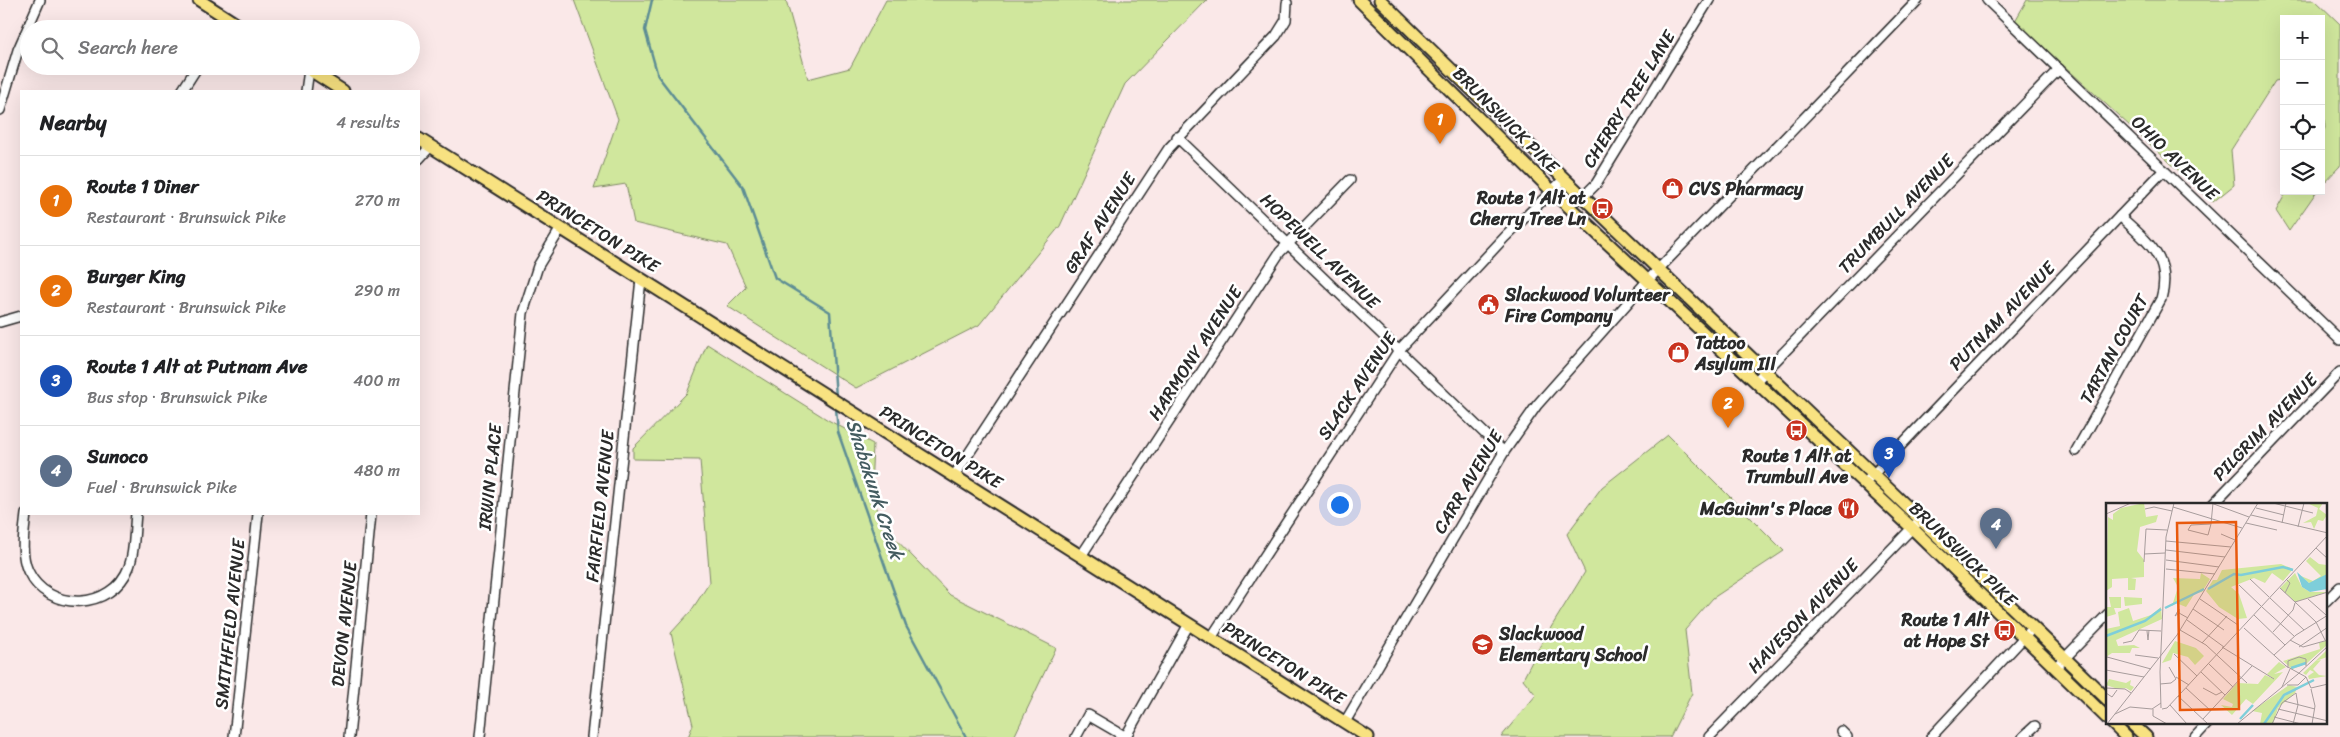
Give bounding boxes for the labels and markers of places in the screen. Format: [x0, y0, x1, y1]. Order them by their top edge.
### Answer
pin: 1 [1424, 103, 1456, 144]
place label: CVS Pharmacy [1688, 173, 1804, 205]
shop icon: CVS Pharmacy [1661, 177, 1685, 201]
place label: Route 1 Alt at Cherry Tree Ln [1469, 182, 1586, 235]
bus stop icon: Route 1 Alt at Cherry Tree Ln [1590, 196, 1614, 220]
place label: Slackwood Volunteer Fire Company [1504, 279, 1671, 332]
public building icon: Slackwood Volunteer Fire Company [1477, 293, 1501, 317]
place label: Tattoo Asylum III [1694, 327, 1776, 380]
shop icon: Tattoo Asylum III [1667, 341, 1691, 365]
pin: 2 [1712, 387, 1744, 428]
bus stop icon: Route 1 Alt at Trumbull Ave [1785, 419, 1809, 443]
pin: 3 [1873, 437, 1905, 478]
place label: Route 1 Alt at Trumbull Ave [1741, 440, 1852, 493]
place label: McGuinn's Place [1699, 493, 1833, 525]
restaurant icon: McGuinn's Place [1836, 497, 1860, 521]
pin: 4 [1980, 508, 2012, 549]
place label: Route 1 Alt at Hope St [1900, 604, 1991, 657]
place label: Slackwood Elementary School [1498, 618, 1648, 671]
bus stop icon: Route 1 Alt at Hope St [1993, 618, 2017, 642]
school or university icon: Slackwood Elementary School [1471, 632, 1495, 656]

